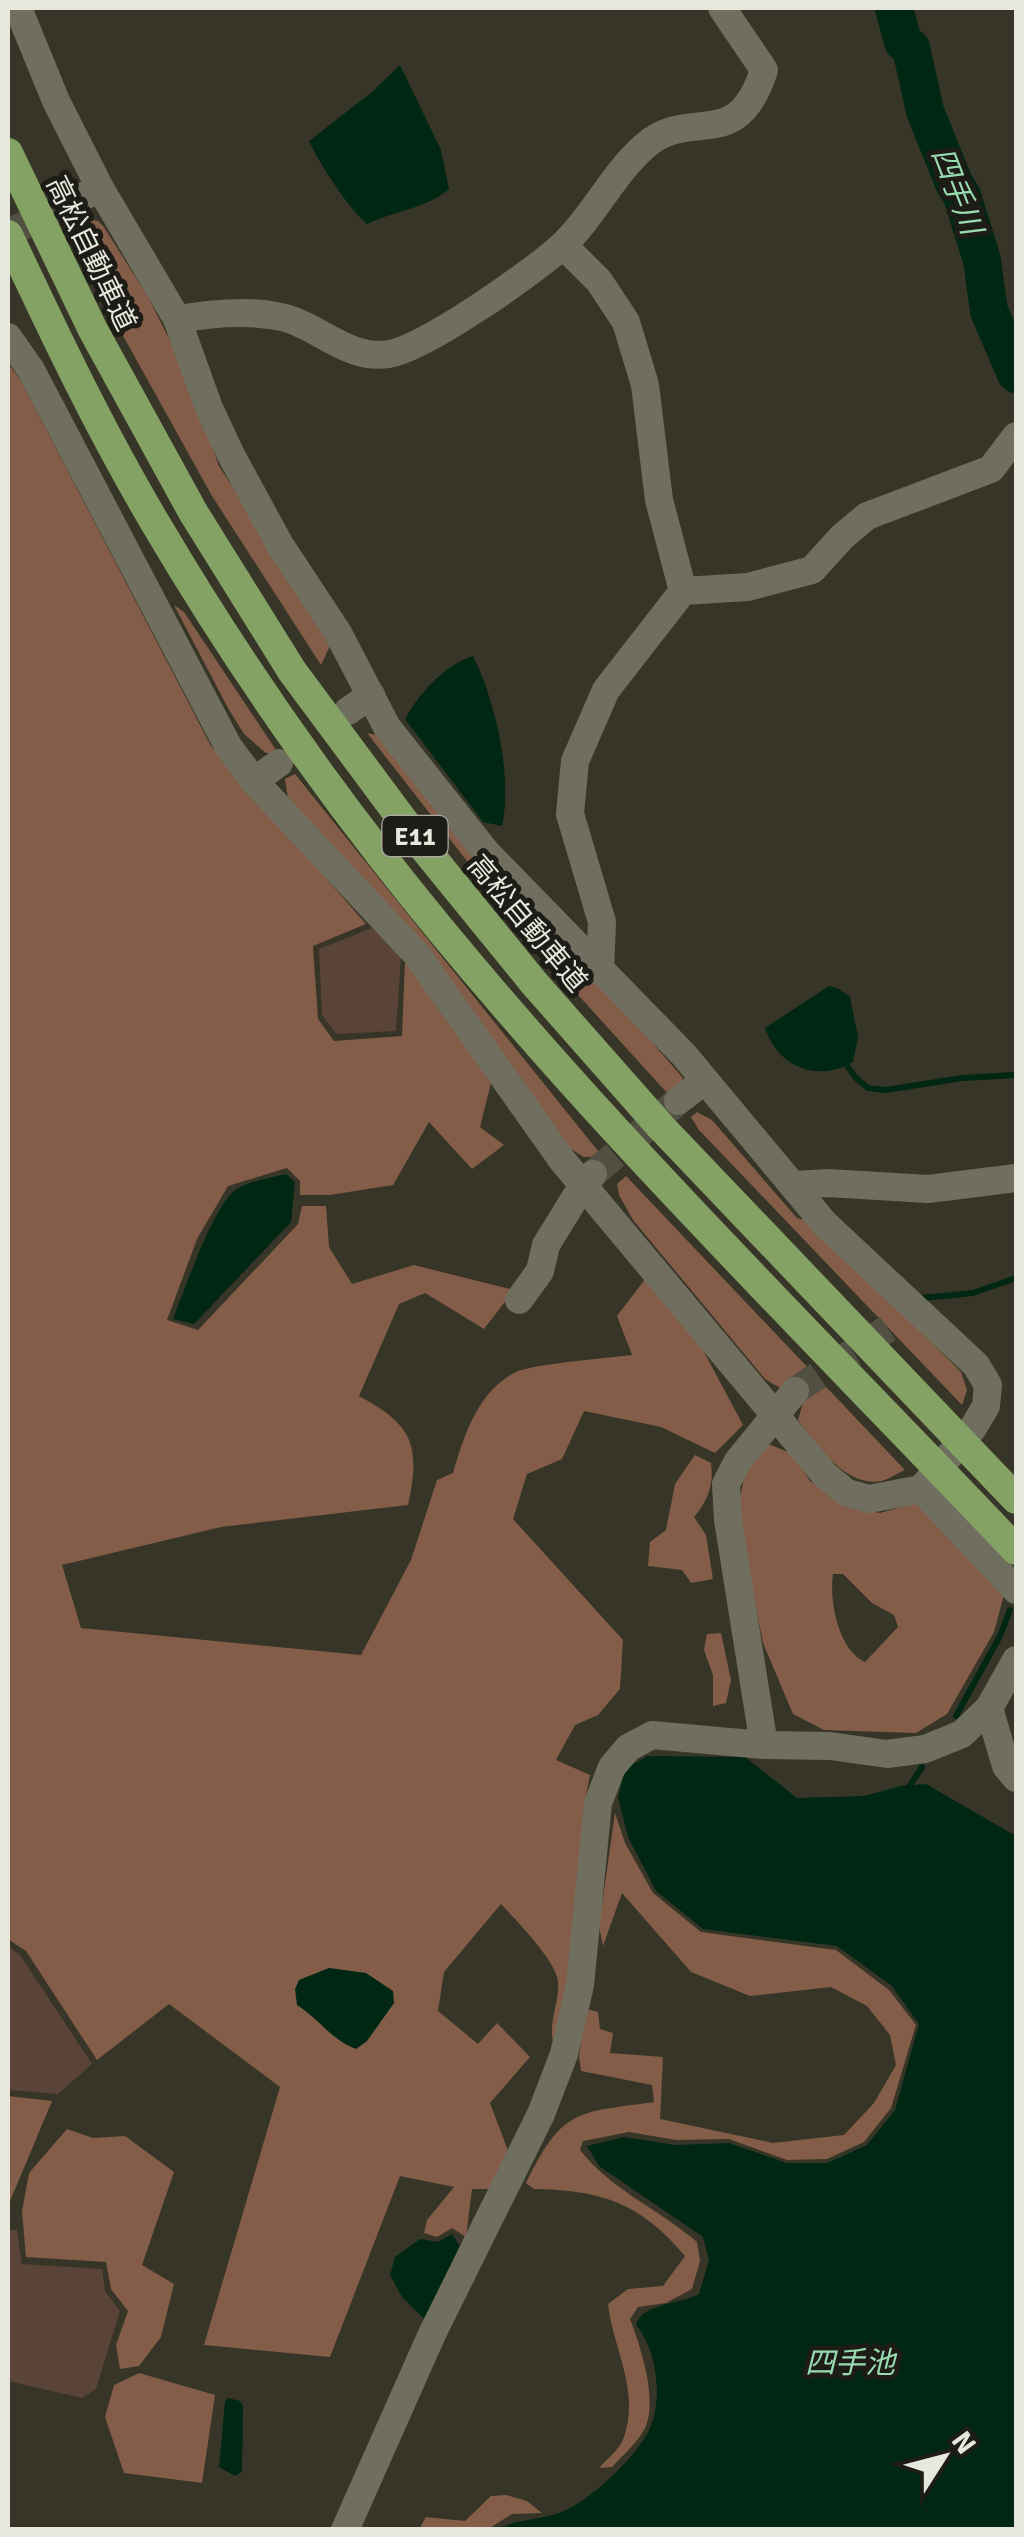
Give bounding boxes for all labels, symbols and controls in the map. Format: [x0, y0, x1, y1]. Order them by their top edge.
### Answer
water label: 四手川 [923, 143, 991, 243]
street label: 高松自動車道 [39, 170, 143, 336]
road number: E11 [382, 816, 448, 856]
street label: 高松自動車道 [460, 848, 594, 999]
water label: 四手池 [805, 2345, 898, 2382]
north arrow [894, 2407, 994, 2507]
text: N [944, 2425, 983, 2461]

